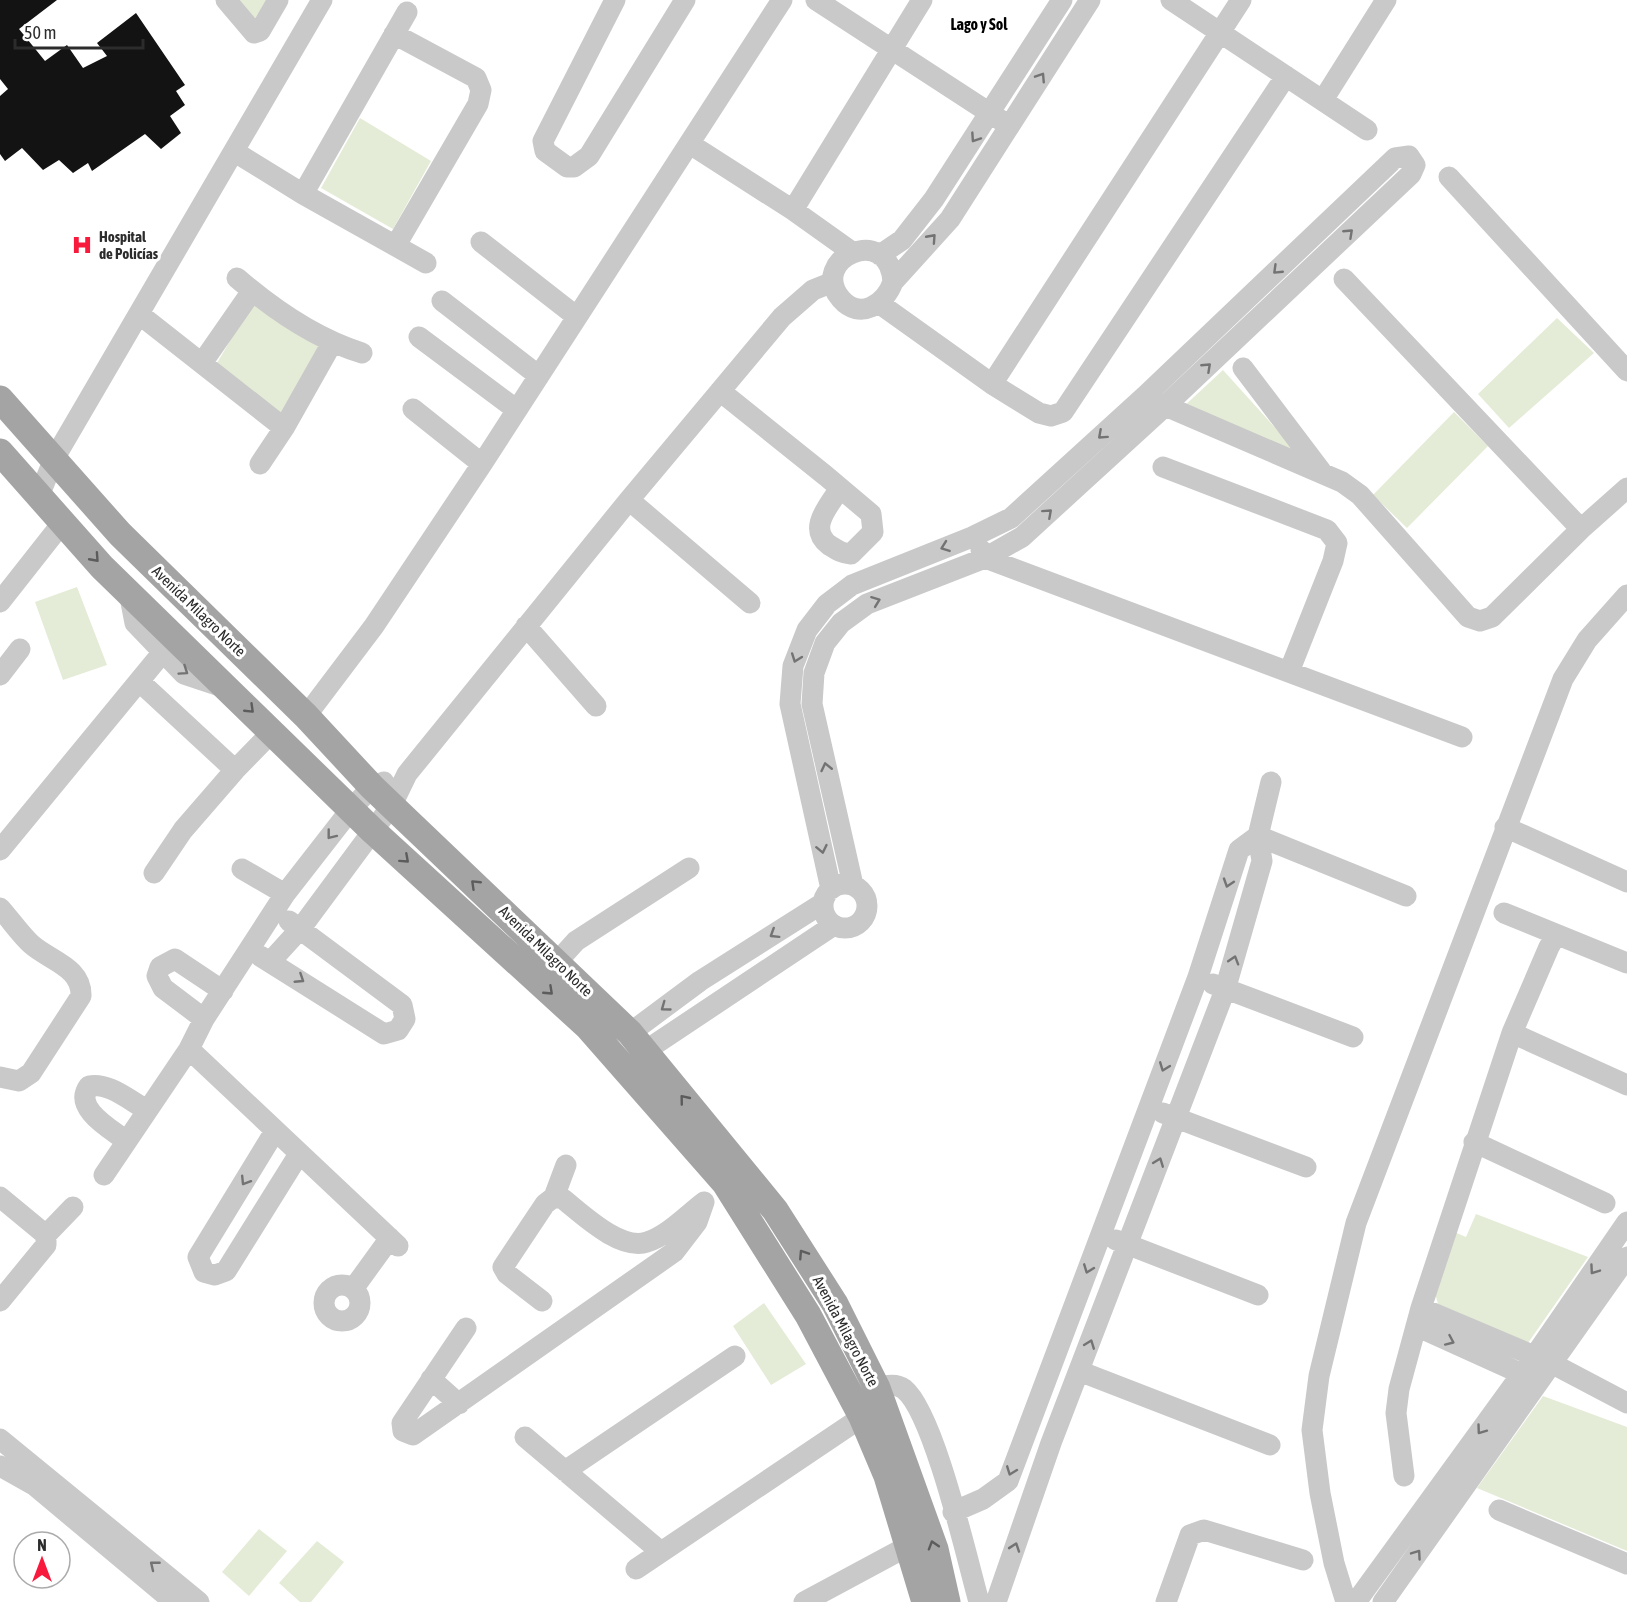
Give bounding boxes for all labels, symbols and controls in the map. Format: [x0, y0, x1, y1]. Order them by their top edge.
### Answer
scale bar [15, 12, 142, 50]
district label: Lago y Sol [950, 15, 1008, 33]
text: 50 m [24, 22, 56, 43]
one-way arrow [1033, 73, 1045, 83]
one-way arrow [971, 132, 982, 143]
place label: Hospital de Policías [99, 228, 159, 262]
one-way arrow [1342, 229, 1352, 240]
hospital icon: Hospital de Policías [70, 233, 94, 257]
one-way arrow [925, 235, 936, 245]
one-way arrow [1273, 263, 1284, 274]
one-way arrow [1200, 363, 1211, 374]
one-way arrow [1098, 428, 1109, 439]
one-way arrow [1042, 509, 1052, 520]
one-way arrow [941, 540, 952, 552]
one-way arrow [88, 552, 99, 562]
street label: Avenida Milagro Norte [149, 562, 249, 660]
one-way arrow [871, 595, 881, 608]
one-way arrow [791, 652, 804, 663]
one-way arrow [177, 664, 188, 675]
one-way arrow [244, 702, 254, 713]
one-way arrow [821, 762, 834, 772]
one-way arrow [328, 828, 339, 839]
one-way arrow [815, 843, 828, 853]
one-way arrow [398, 852, 409, 863]
one-way arrow [1223, 877, 1235, 888]
one-way arrow [472, 880, 482, 891]
street label: Avenida Milagro Norte [496, 902, 596, 1000]
one-way arrow [770, 927, 780, 939]
one-way arrow [1227, 955, 1239, 965]
one-way arrow [294, 972, 304, 984]
one-way arrow [542, 984, 553, 995]
one-way arrow [660, 1000, 671, 1011]
one-way arrow [1159, 1061, 1171, 1072]
one-way arrow [681, 1095, 692, 1106]
one-way arrow [1152, 1157, 1164, 1168]
one-way arrow [240, 1175, 252, 1185]
one-way arrow [799, 1249, 810, 1260]
one-way arrow [1083, 1263, 1095, 1274]
one-way arrow [1590, 1264, 1601, 1275]
street label: Avenida Milagro Norte [810, 1273, 882, 1389]
one-way arrow [1444, 1334, 1455, 1346]
one-way arrow [1082, 1339, 1095, 1350]
one-way arrow [1477, 1423, 1488, 1434]
one-way arrow [1006, 1466, 1019, 1476]
north arrow [12, 1530, 72, 1590]
text: N [37, 1536, 47, 1554]
one-way arrow [928, 1540, 940, 1551]
one-way arrow [1008, 1542, 1021, 1553]
one-way arrow [1410, 1550, 1421, 1561]
one-way arrow [150, 1561, 161, 1572]

